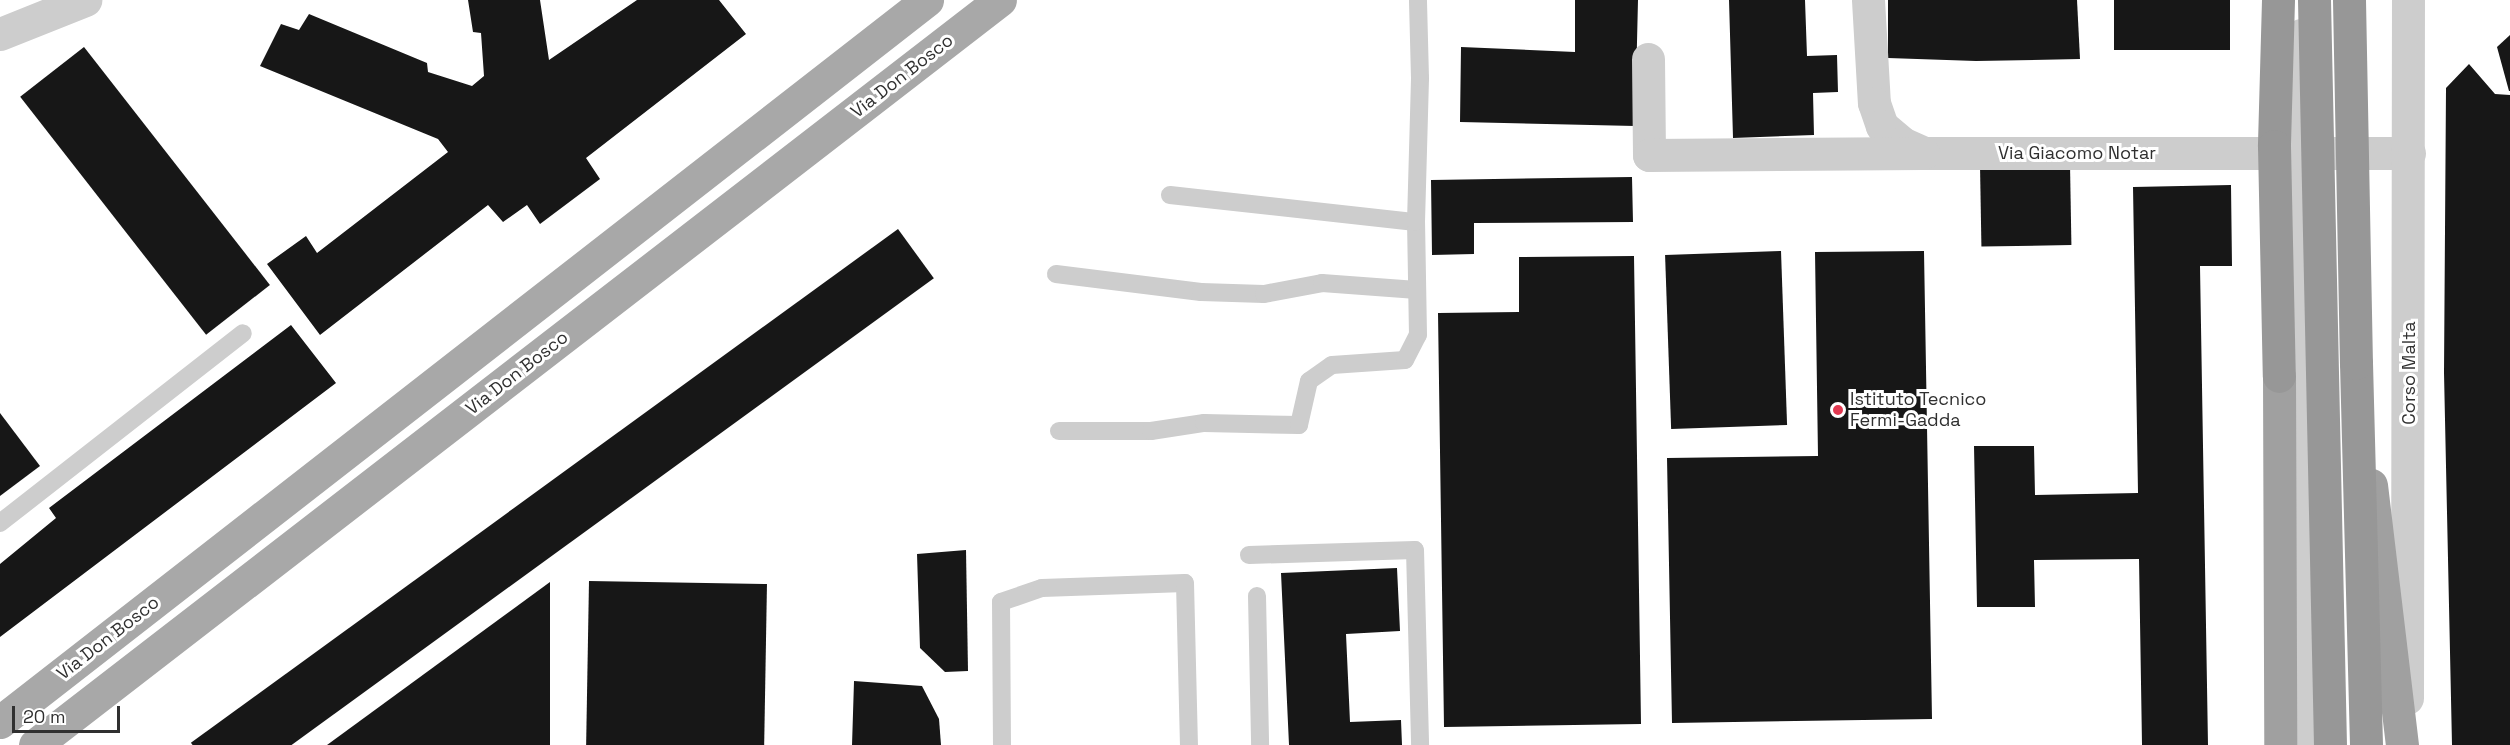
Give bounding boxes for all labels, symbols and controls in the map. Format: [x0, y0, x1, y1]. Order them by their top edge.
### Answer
street label: Via Don Bosco [847, 29, 957, 123]
street label: Via Giacomo Notar [1998, 142, 2156, 164]
street label: Corso Malta [2398, 321, 2420, 425]
street label: Via Don Bosco [462, 326, 572, 420]
place label: Istituto Tecnico Fermi-Gadda [1850, 389, 1987, 432]
marker: Istituto Tecnico Fermi-Gadda [1831, 403, 1845, 417]
street label: Via Don Bosco [53, 591, 163, 685]
scale bar [15, 694, 123, 732]
text: 20 m [23, 705, 66, 728]

